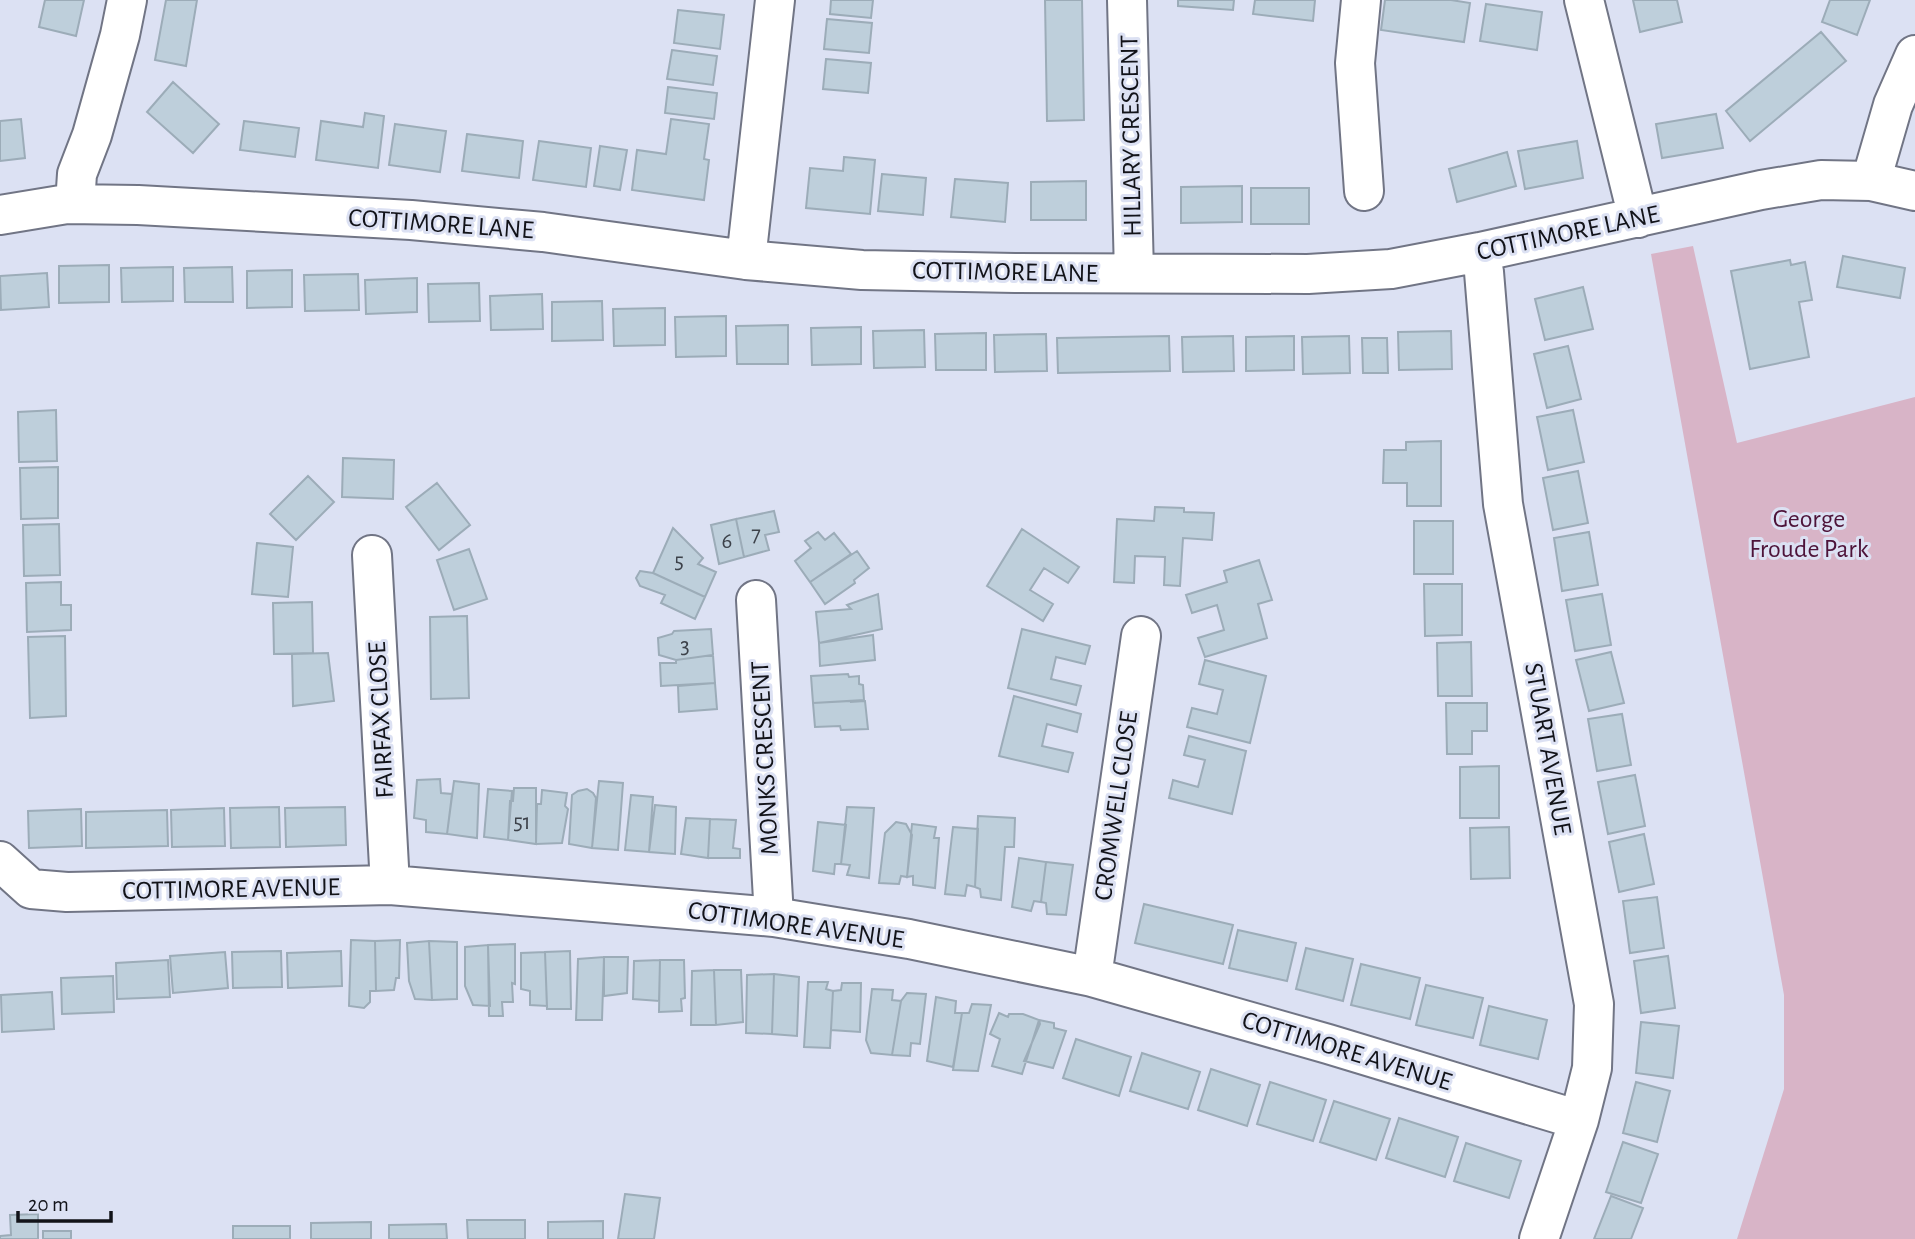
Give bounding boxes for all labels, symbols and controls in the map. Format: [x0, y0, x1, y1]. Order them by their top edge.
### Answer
street label: HILLARY CRESCENT [1116, 35, 1146, 237]
street label: COTTIMORE LANE [1474, 201, 1662, 265]
street label: COTTIMORE LANE [347, 205, 535, 243]
street label: COTTIMORE LANE [912, 257, 1098, 287]
park label: George Froude Park [1749, 506, 1869, 562]
house number: 7 [751, 523, 761, 546]
house number: 6 [722, 530, 732, 553]
house number: 5 [674, 550, 684, 573]
house number: 3 [680, 635, 690, 658]
street label: FAIRFAX CLOSE [364, 641, 398, 799]
street label: MONKS CRESCENT [747, 660, 783, 856]
street label: STUART AVENUE [1520, 661, 1576, 837]
street label: CROMWELL CLOSE [1090, 710, 1142, 902]
house number: 51 [513, 811, 531, 834]
street label: COTTIMORE AVENUE [122, 874, 340, 904]
street label: COTTIMORE AVENUE [686, 897, 906, 953]
street label: COTTIMORE AVENUE [1239, 1007, 1455, 1095]
scale bar [18, 1180, 110, 1224]
text: 20 m [28, 1194, 69, 1215]

